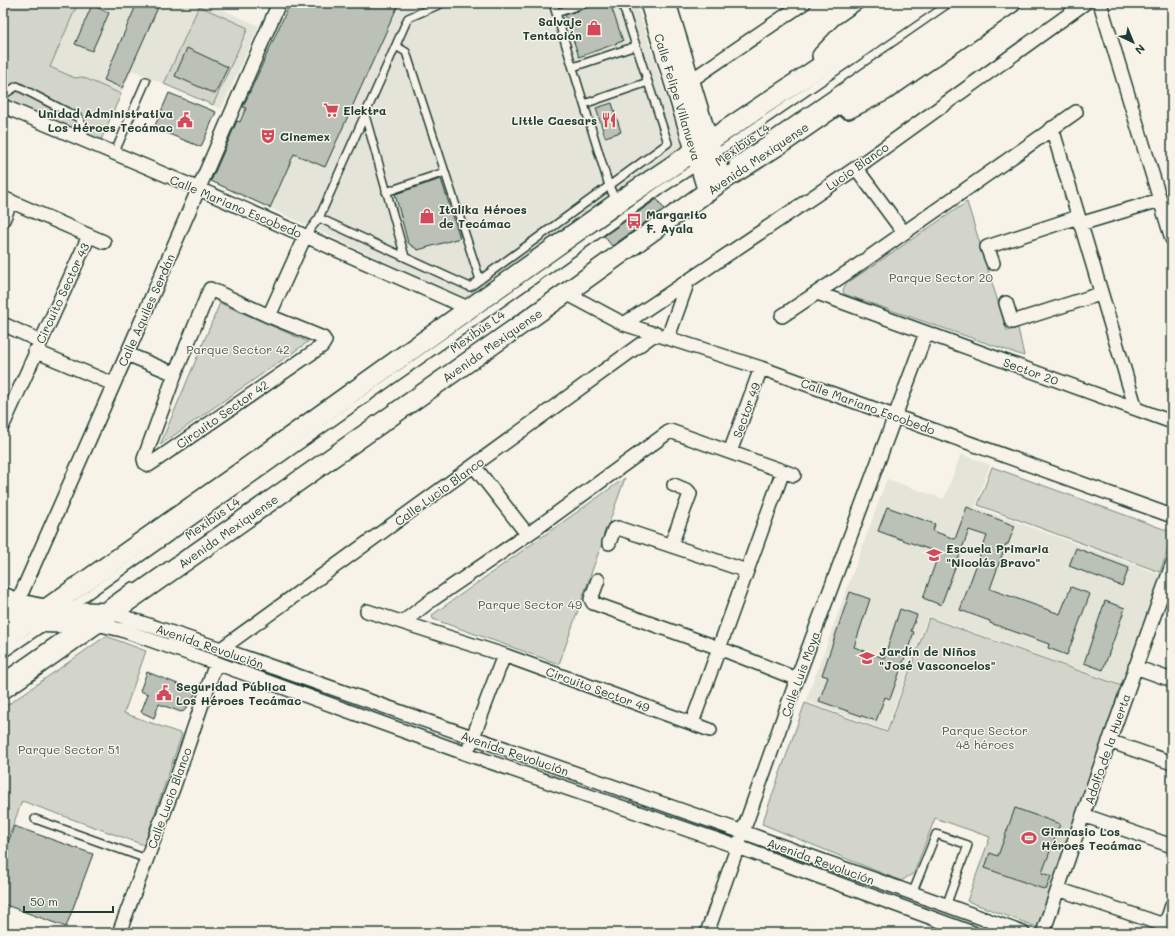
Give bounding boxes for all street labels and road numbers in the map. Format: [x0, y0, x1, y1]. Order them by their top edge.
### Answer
street label: Calle Felipe Villanueva [651, 31, 705, 163]
street label: Avenida Mexiquense [704, 118, 812, 198]
street label: Mexibús L4 [711, 119, 773, 169]
street label: Lucio Blanco [822, 138, 892, 194]
street label: Calle Mariano Escobedo [168, 171, 304, 241]
street label: Circuito Sector 43 [32, 240, 92, 346]
street label: Calle Aquiles Serdán [114, 251, 178, 369]
street label: Avenida Mexiquense [439, 304, 545, 386]
street label: Mexibús L4 [446, 306, 508, 356]
street label: Sector 20 [1001, 354, 1061, 389]
street label: Calle Mariano Escobedo [799, 374, 937, 438]
street label: Circuito Sector 42 [173, 376, 271, 452]
street label: Sector 49 [729, 380, 763, 440]
street label: Calle Lucio Blanco [391, 453, 487, 529]
street label: Avenida Mexiquense [175, 490, 281, 572]
street label: Mexibús L4 [181, 493, 243, 543]
street label: Avenida Revolución [154, 620, 266, 672]
street label: Calle Luis Moya [777, 629, 823, 719]
street label: Circuito Sector 49 [544, 663, 652, 715]
street label: Adolfo de la Huerta [1081, 691, 1133, 807]
street label: Avenida Revolución [459, 727, 571, 779]
street label: Calle Lucio Blanco [143, 745, 195, 851]
street label: Avenida Revolución [765, 834, 877, 888]

